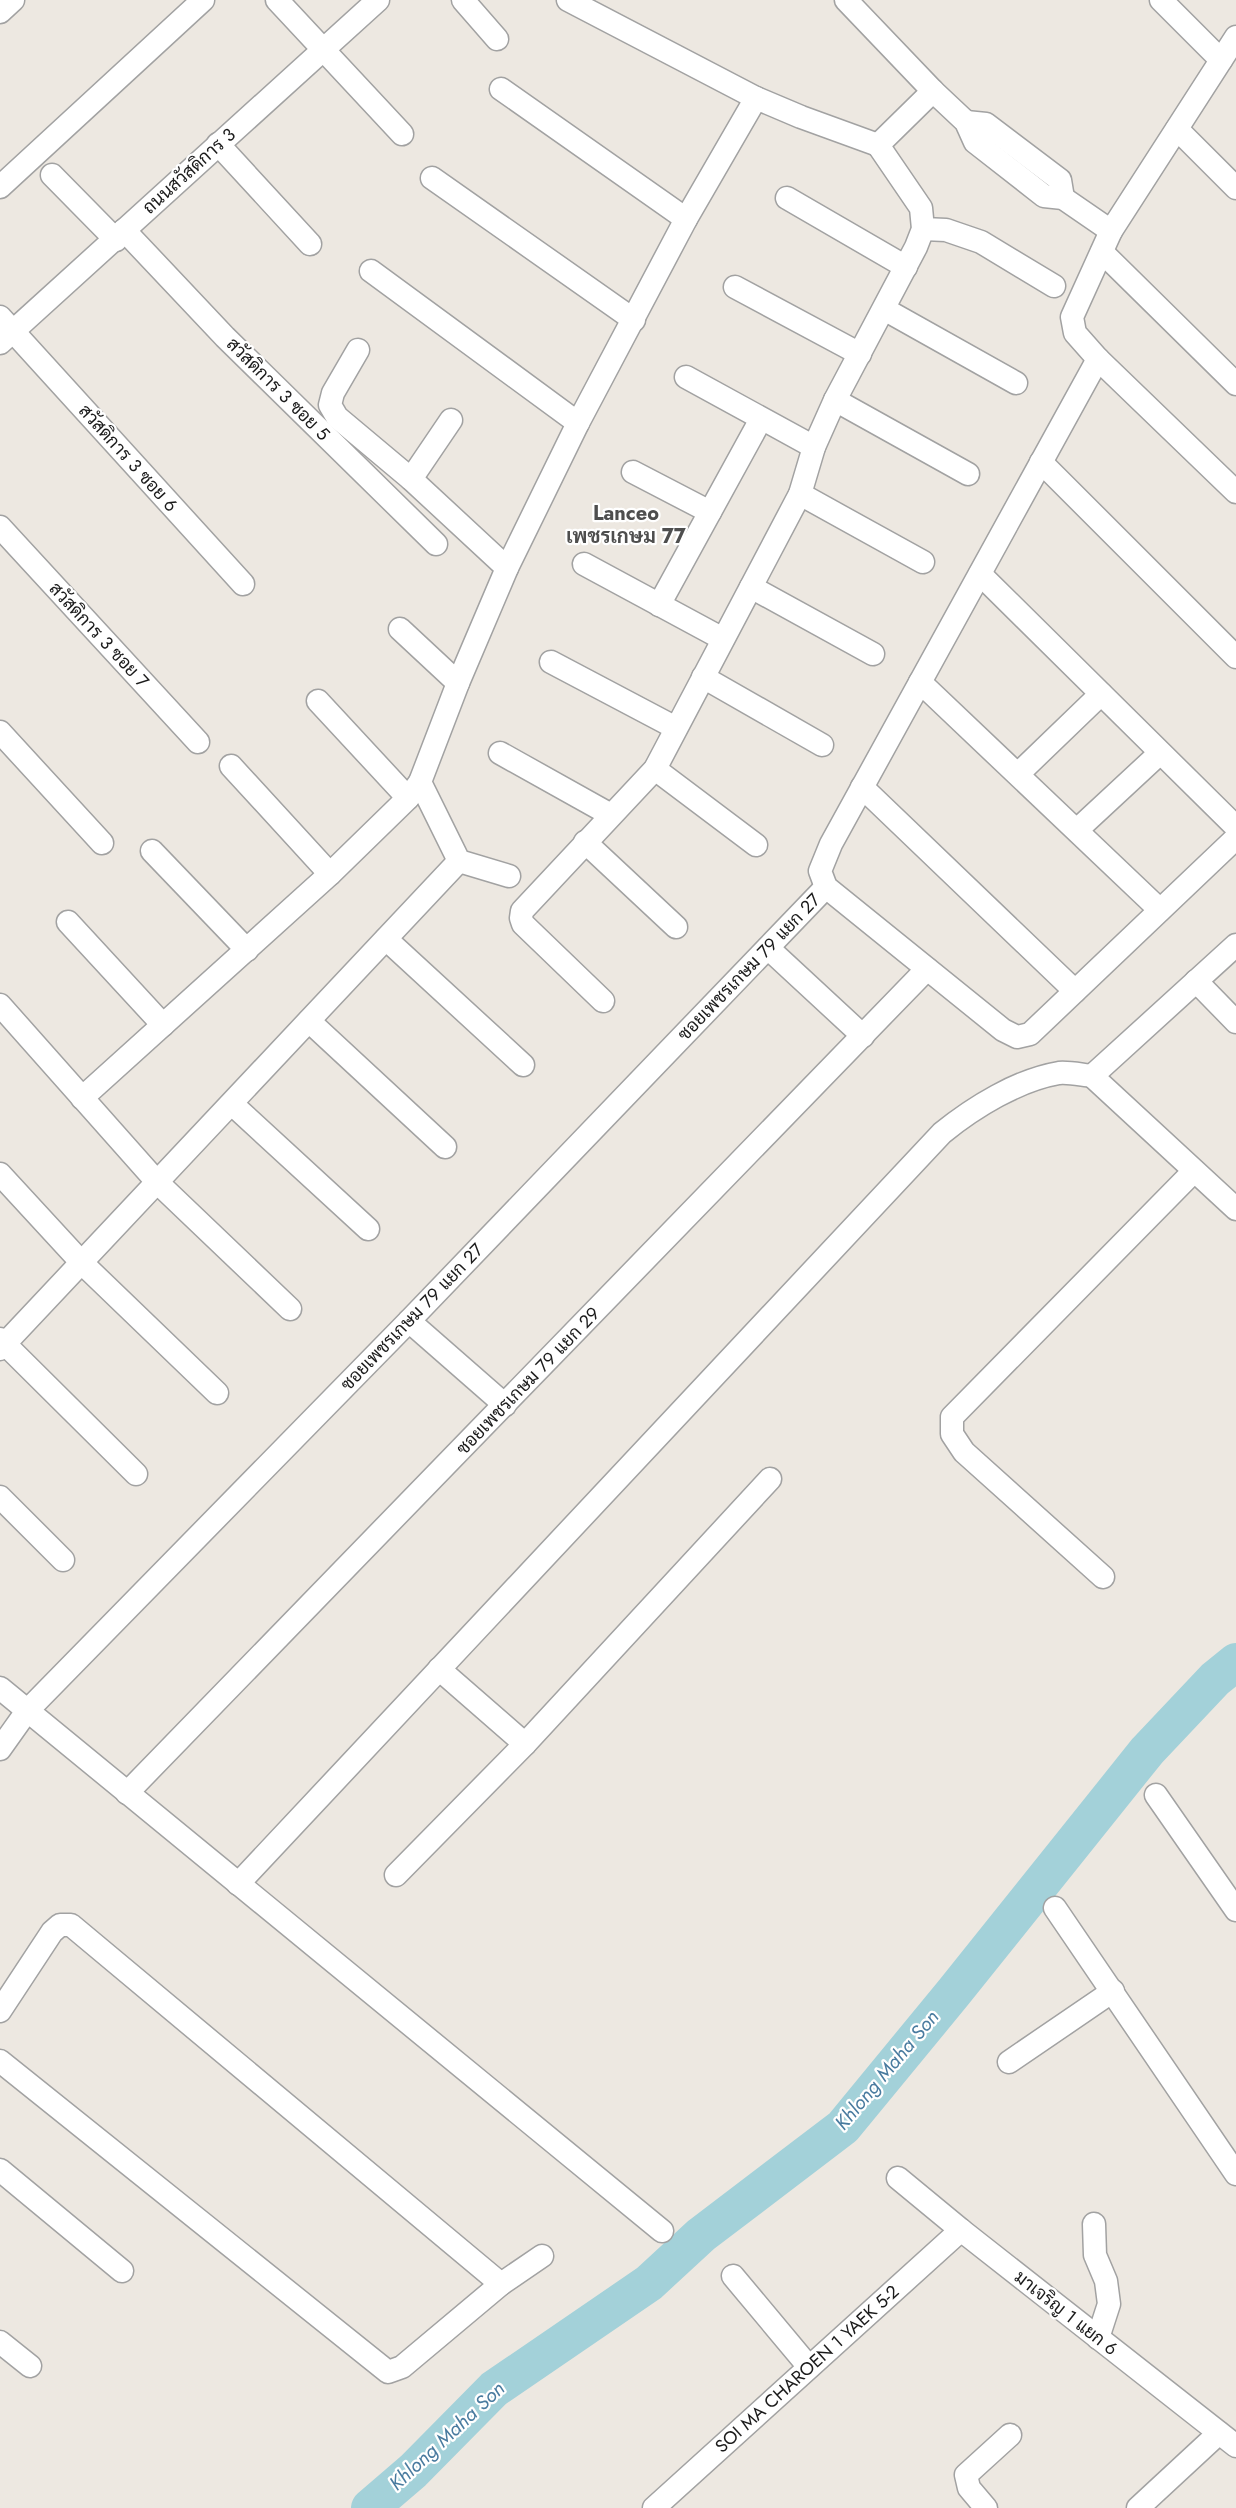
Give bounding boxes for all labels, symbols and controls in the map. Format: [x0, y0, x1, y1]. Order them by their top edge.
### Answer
street label: ถนนสวัสดิการ 3 [137, 122, 241, 220]
street label: สวัสดิการ 3 ซอย 5 [220, 331, 336, 447]
street label: สวัสดิการ 3 ซอย 6 [73, 398, 183, 518]
district label: Lanceo เพชรเกษม 77 [566, 499, 687, 551]
street label: สวัสดิการ 3 ซอย 7 [43, 576, 155, 694]
street label: ซอยเพชรเกษม 79 แยก 27 [672, 887, 827, 1047]
street label: ซอยเพชรเกษม 79 แยก 27 [335, 1237, 490, 1397]
street label: ซอยเพชรเกษม 79 แยก 29 [450, 1301, 606, 1461]
water label: Khlong Maha Son [828, 2004, 946, 2136]
street label: มาเจริญ 1 แยก 6 [1009, 2264, 1123, 2362]
street label: SOI MA CHAROEN 1 YAEK 5-2 [709, 2279, 905, 2459]
water label: Khlong Maha Son [383, 2375, 511, 2497]

